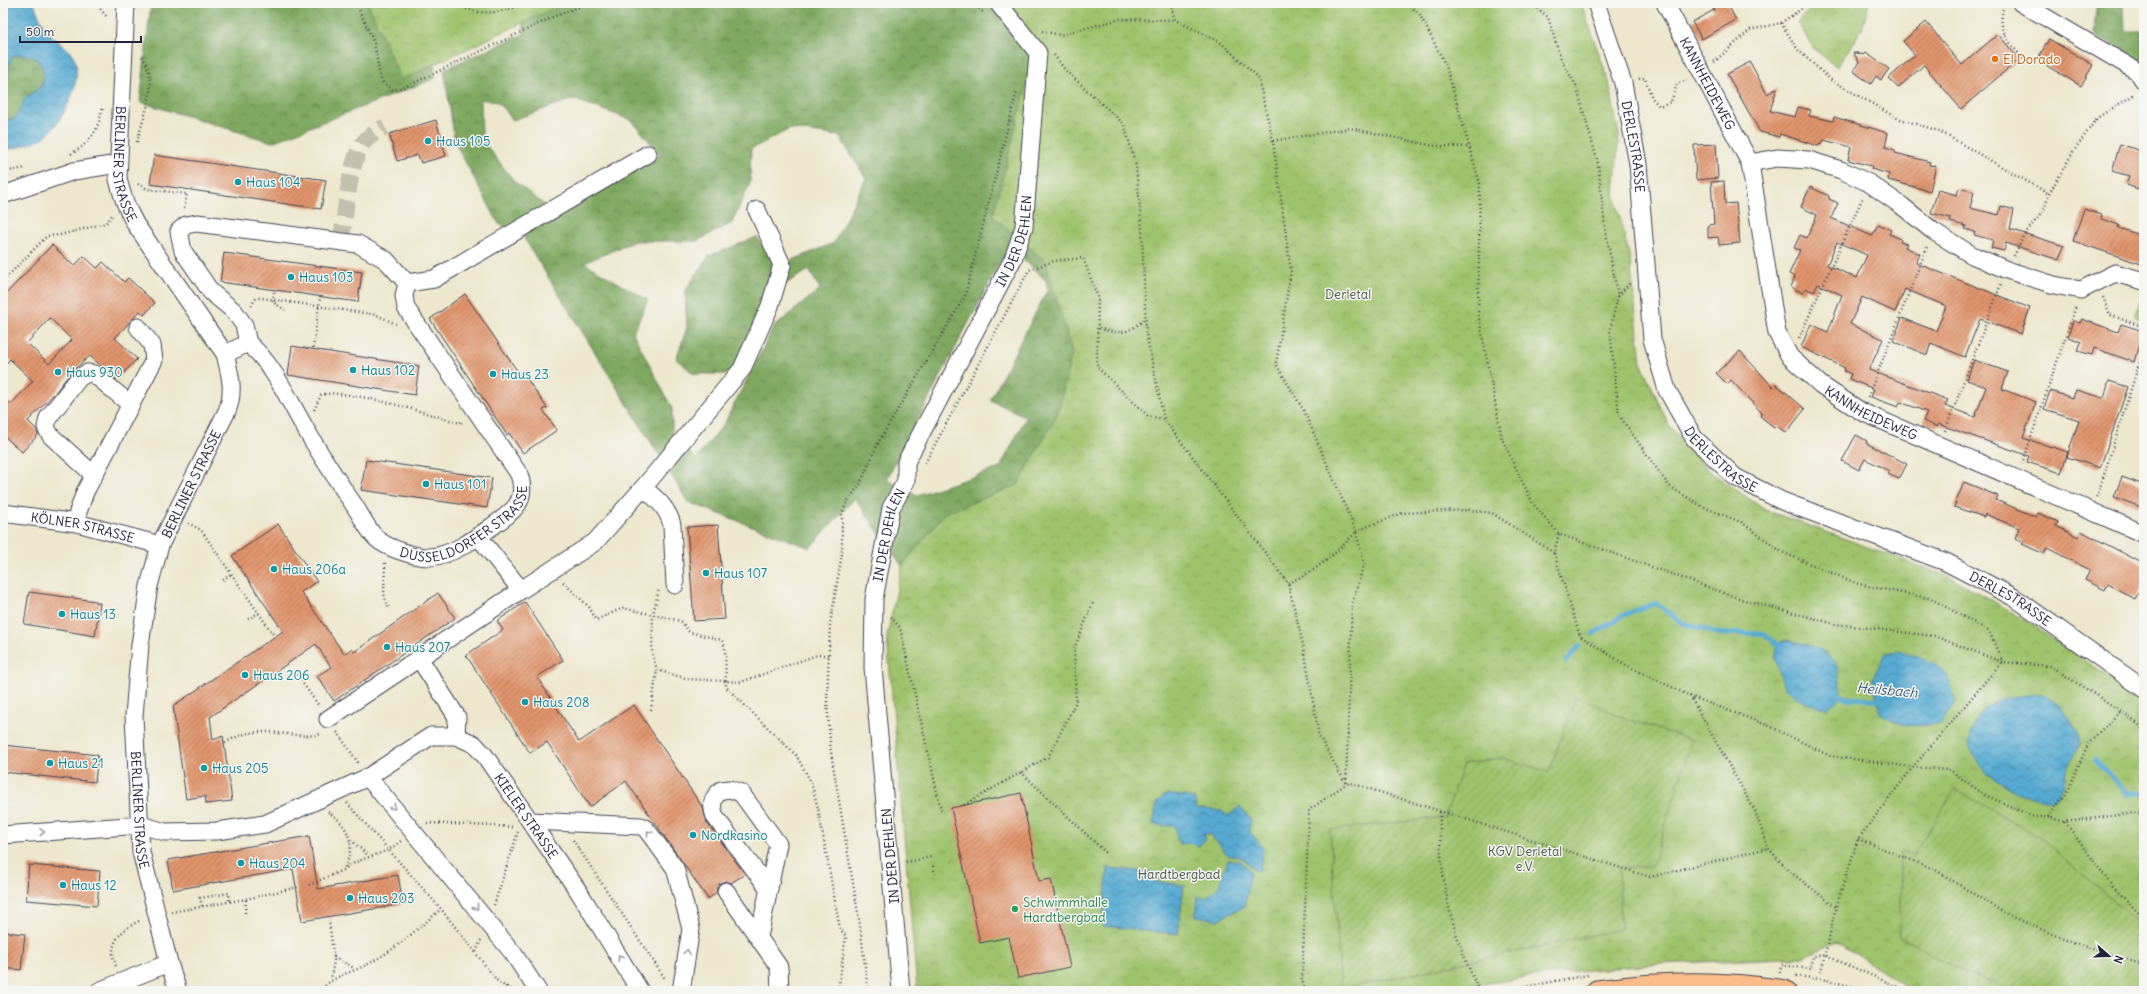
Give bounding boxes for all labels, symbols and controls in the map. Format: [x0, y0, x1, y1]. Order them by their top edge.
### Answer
scale bar [20, 18, 141, 44]
text: 50 m [26, 24, 55, 39]
street label: KANNHEIDEWEG [1676, 34, 1739, 133]
place label: El Dorado [2003, 51, 2061, 68]
marker: El Dorado [1990, 54, 2000, 64]
street label: DERLESTRASSE [1617, 99, 1648, 193]
street label: BERLINER STRASSE [109, 105, 141, 225]
place label: Haus 105 [436, 133, 490, 150]
marker: Haus 105 [423, 136, 433, 146]
place label: Haus 104 [246, 174, 301, 191]
marker: Haus 104 [233, 177, 243, 187]
street label: IN DER DEHLEN [992, 195, 1036, 290]
place label: Haus 103 [299, 269, 353, 286]
marker: Haus 103 [286, 272, 296, 282]
park label: Derletal [1325, 286, 1371, 303]
place label: Haus 102 [361, 362, 415, 379]
place label: Haus 930 [66, 364, 123, 381]
marker: Haus 102 [348, 365, 358, 375]
place label: Haus 23 [501, 366, 549, 383]
marker: Haus 930 [53, 367, 63, 377]
marker: Haus 23 [488, 369, 498, 379]
street label: KANNHEIDEWEG [1821, 382, 1920, 444]
street label: DERLESTRASSE [1680, 424, 1760, 496]
street label: BERLINER STRASSE [158, 427, 225, 541]
place label: Haus 101 [434, 476, 486, 493]
marker: Haus 101 [421, 479, 431, 489]
street label: DÜSSELDORFER STRASSE [398, 485, 531, 566]
street label: IN DER DEHLEN [869, 486, 909, 583]
street label: KÖLNER STRASSE [30, 509, 137, 547]
place label: Haus 206a [282, 561, 346, 578]
marker: Haus 206a [269, 564, 279, 574]
place label: Haus 107 [714, 565, 768, 582]
marker: Haus 107 [701, 568, 711, 578]
street label: DERLESTRASSE [1966, 568, 2055, 630]
place label: Haus 13 [70, 606, 116, 623]
marker: Haus 13 [57, 609, 67, 619]
place label: Haus 207 [395, 639, 451, 656]
marker: Haus 207 [382, 642, 392, 652]
place label: Haus 206 [253, 667, 309, 684]
marker: Haus 206 [240, 670, 250, 680]
water label: Heilsbach [1856, 678, 1919, 702]
place label: Haus 208 [533, 694, 589, 711]
marker: Haus 208 [520, 697, 530, 707]
street label: BERLINER STRASSE [127, 751, 153, 871]
place label: Haus 21 [58, 755, 104, 772]
marker: Haus 21 [45, 758, 55, 768]
place label: Haus 205 [212, 760, 268, 777]
marker: Haus 205 [199, 763, 209, 773]
street label: KIELER STRASSE [490, 770, 562, 863]
one-way arrow [389, 802, 396, 809]
street label: IN DER DEHLEN [878, 807, 903, 904]
one-way arrow [39, 827, 45, 836]
place label: Nordkasino [701, 827, 768, 844]
marker: Nordkasino [688, 830, 698, 840]
one-way arrow [647, 831, 654, 838]
park label: KGV Derletal e.V. [1488, 843, 1562, 875]
place label: Haus 204 [249, 855, 306, 872]
marker: Haus 204 [236, 858, 246, 868]
park label: Hardtbergbad [1138, 866, 1221, 883]
place label: Haus 12 [71, 877, 117, 894]
marker: Haus 12 [58, 880, 68, 890]
place label: Haus 203 [358, 890, 414, 907]
marker: Haus 203 [345, 893, 355, 903]
place label: Schwimmhalle Hardtbergbad [1023, 894, 1108, 926]
one-way arrow [471, 903, 478, 910]
marker: Schwimmhalle Hardtbergbad [1010, 904, 1020, 914]
north arrow [2089, 936, 2129, 976]
one-way arrow [682, 949, 691, 956]
text: N [2111, 953, 2126, 965]
one-way arrow [617, 955, 624, 962]

